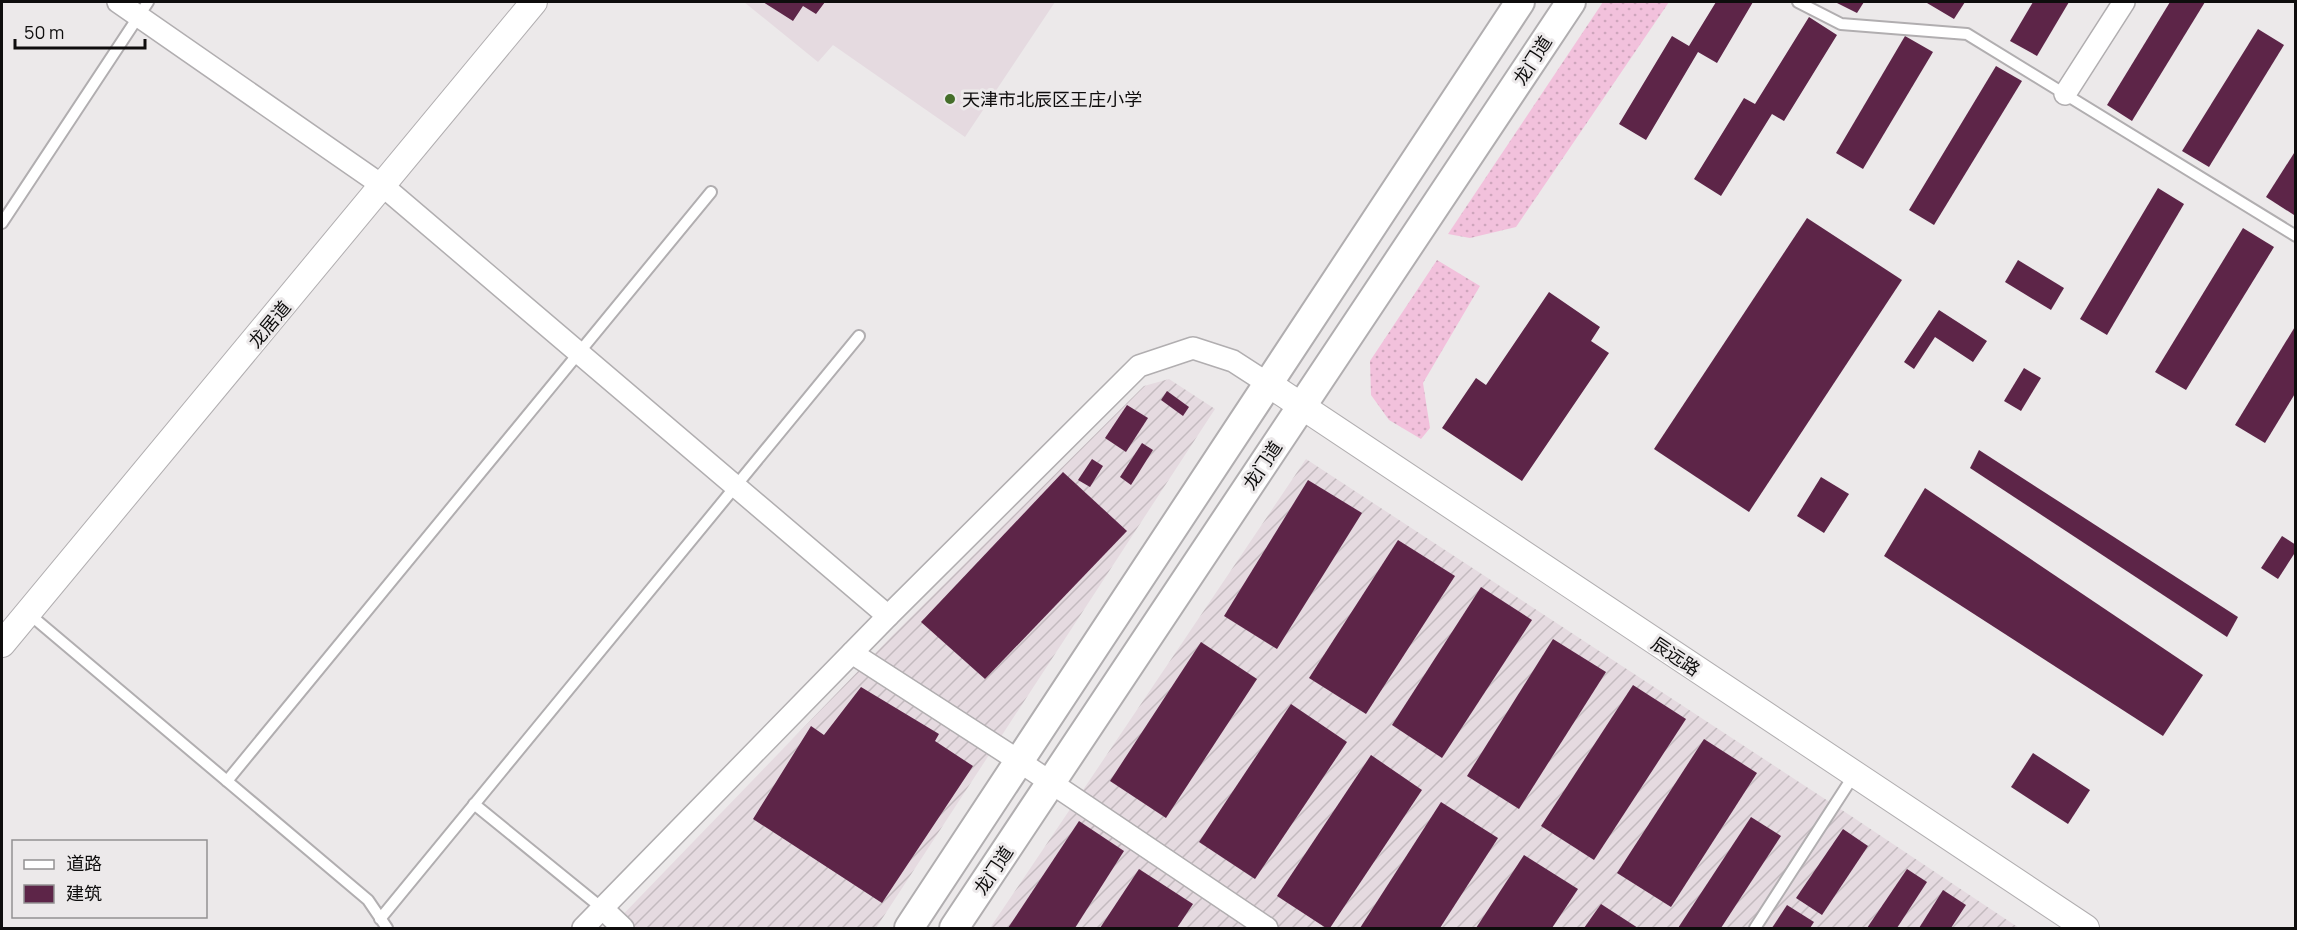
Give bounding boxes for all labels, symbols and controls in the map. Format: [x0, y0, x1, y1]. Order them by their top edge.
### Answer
scale bar [15, 12, 146, 50]
text: 50 m [24, 20, 64, 44]
street label: 龙门道 [1507, 31, 1557, 89]
place label: 天津市北辰区王庄小学 [962, 87, 1142, 111]
marker: 天津市北辰区王庄小学 [943, 92, 957, 106]
street label: 龙居道 [242, 296, 296, 352]
street label: 龙门道 [1237, 436, 1287, 494]
street label: 辰远路 [1647, 631, 1705, 681]
legend [12, 840, 207, 918]
street label: 龙门道 [968, 841, 1018, 899]
text: 道路 [66, 851, 102, 875]
text: 建筑 [66, 881, 102, 905]

